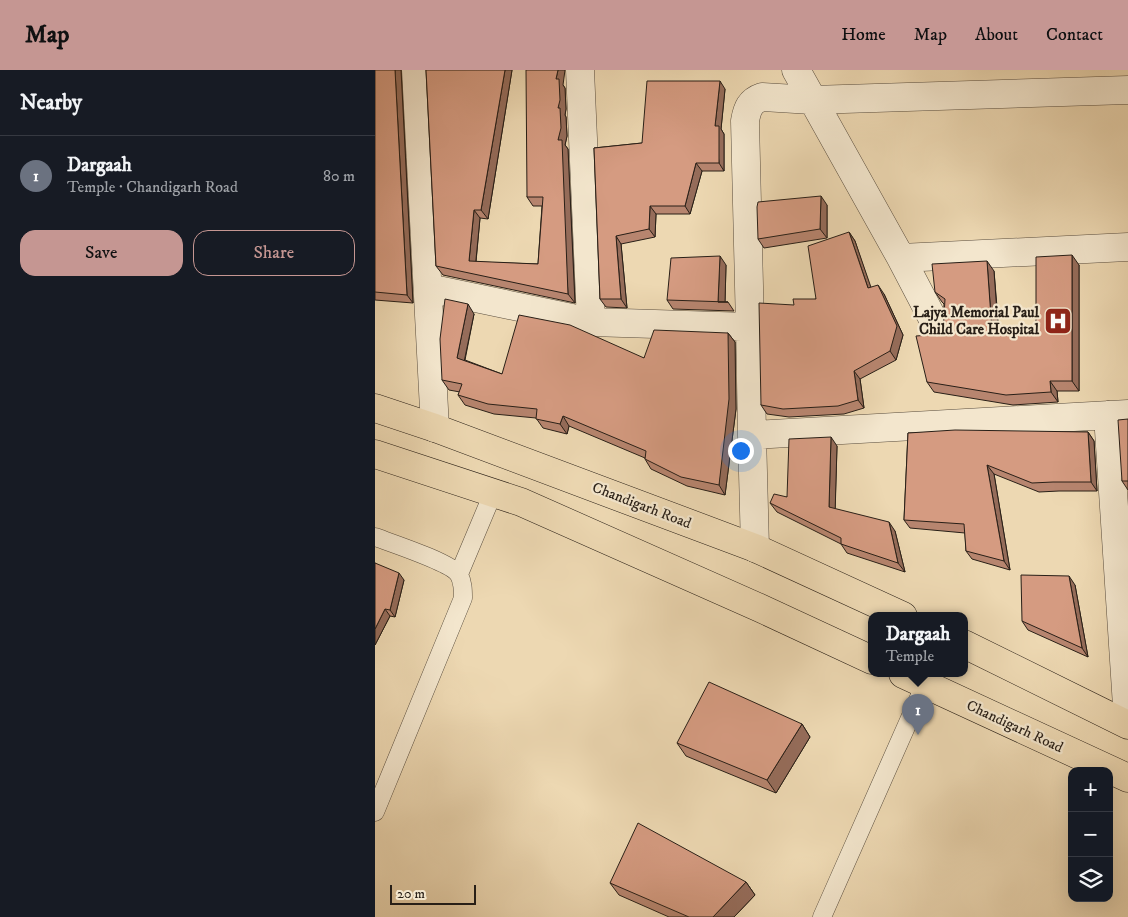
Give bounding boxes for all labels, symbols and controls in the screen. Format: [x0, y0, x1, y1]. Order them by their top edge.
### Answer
text: Map [25, 20, 69, 50]
text: Home [841, 24, 886, 46]
text: Map [914, 24, 947, 46]
text: About [975, 24, 1018, 46]
text: Contact [1046, 24, 1103, 46]
text: Nearby [20, 90, 82, 116]
text: Dargaah [67, 154, 132, 177]
text: 1 [33, 166, 39, 186]
text: 80 m [323, 166, 355, 186]
text: Temple · Chandigarh Road [67, 177, 238, 197]
button: Save [20, 230, 183, 276]
button: Share [193, 230, 355, 276]
place label: Lajya Memorial Paul Child Care Hospital [913, 303, 1039, 339]
hospital icon: Lajya Memorial Paul Child Care Hospital [1043, 306, 1073, 336]
your location [728, 438, 754, 464]
street label: Chandigarh Road [590, 478, 695, 533]
popup [868, 612, 968, 677]
text: Dargaah [886, 623, 950, 646]
text: Temple [886, 646, 934, 666]
pin: 1 [902, 694, 934, 735]
street label: Chandigarh Road [963, 696, 1067, 757]
map controls [1068, 767, 1113, 902]
button: + [1068, 767, 1113, 812]
button: − [1068, 812, 1113, 857]
button: layers [1068, 857, 1113, 902]
scale bar [390, 882, 476, 905]
text: 20 m [397, 885, 425, 903]

